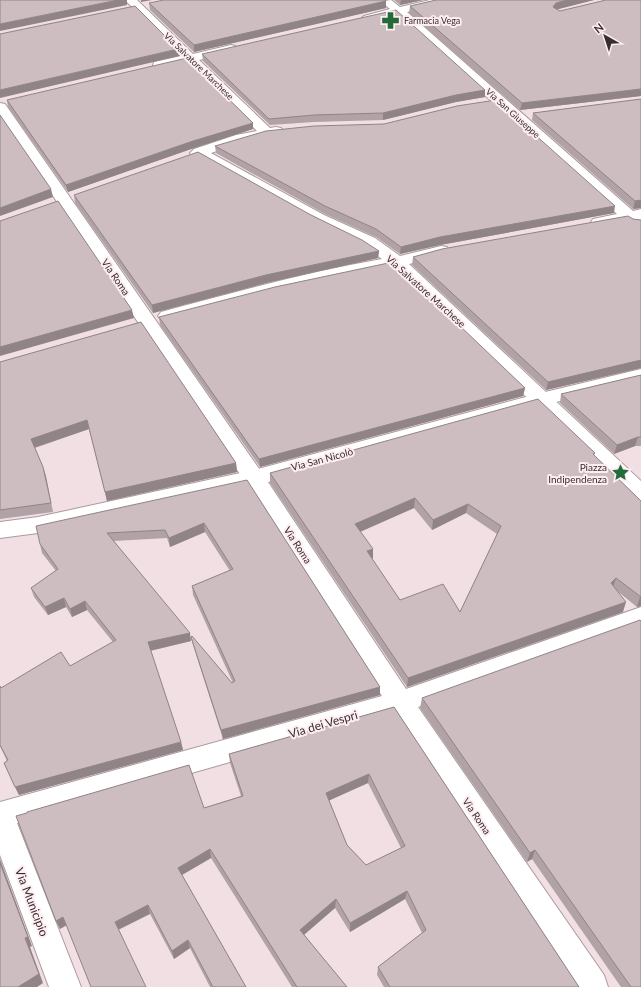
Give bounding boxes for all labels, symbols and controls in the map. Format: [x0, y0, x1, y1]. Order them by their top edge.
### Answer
pharmacy icon: Farmacia Vega [381, 10, 401, 30]
place label: Farmacia Vega [404, 15, 460, 26]
north arrow [585, 16, 625, 56]
text: N [591, 20, 606, 36]
street label: Via Salvatore Marchese [162, 30, 236, 102]
street label: Via San Giuseppe [484, 86, 542, 140]
street label: Via Salvatore Marchese [384, 252, 468, 330]
street label: Via Roma [99, 256, 133, 298]
street label: Via San Nicolò [290, 445, 355, 473]
place label: Piazza Indipendenza [548, 461, 607, 485]
place icon: Piazza Indipendenza [610, 463, 630, 483]
street label: Via Roma [282, 524, 314, 566]
street label: Via dei Vespri [287, 707, 359, 741]
street label: Via Roma [460, 795, 494, 837]
street label: Via Municipio [12, 866, 52, 939]

